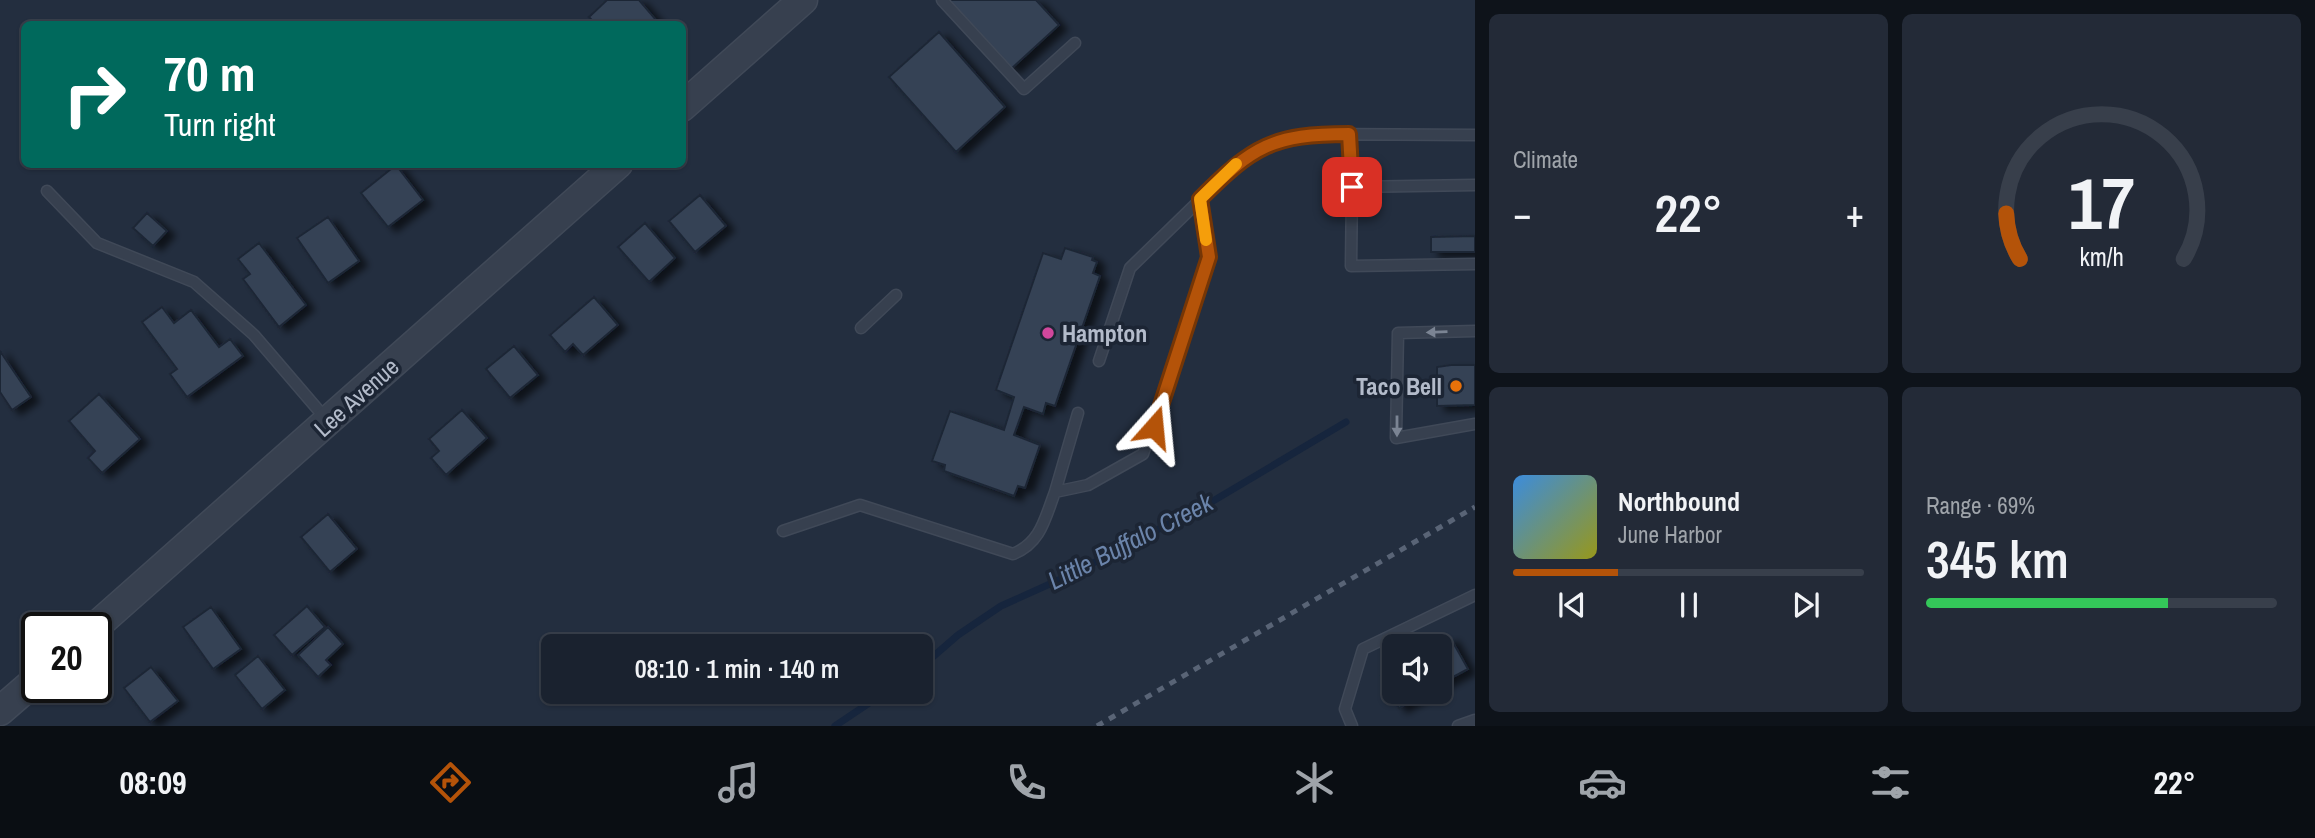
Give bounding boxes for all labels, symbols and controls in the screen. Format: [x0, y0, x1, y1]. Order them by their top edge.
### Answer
text: 70 m [164, 40, 256, 106]
icon: right [49, 49, 140, 140]
text: Turn right [164, 103, 276, 146]
text: Climate [1513, 144, 1578, 175]
text: 17 [2068, 155, 2135, 253]
pin [1322, 157, 1382, 217]
icon: arrive [1333, 168, 1371, 206]
text: 22° [1654, 178, 1723, 248]
text: − [1513, 188, 1531, 239]
text: + [1846, 188, 1864, 239]
text: km/h [2079, 240, 2124, 274]
place label: Hampton [1062, 317, 1147, 349]
marker: Hampton [1040, 325, 1056, 341]
one-way arrow [1425, 327, 1447, 338]
street label: Lee Avenue [307, 350, 405, 444]
place label: Taco Bell [1356, 370, 1442, 402]
marker: Taco Bell [1448, 378, 1464, 394]
position arrow [1117, 390, 1191, 464]
one-way arrow [1391, 415, 1403, 437]
water label: Little Buffalo Creek [1041, 484, 1220, 598]
text: Northbound [1618, 484, 1740, 519]
text: Range · 69% [1926, 490, 2035, 521]
text: June Harbor [1618, 519, 1722, 550]
text: 345 km [1926, 524, 2069, 594]
icon: previous [1553, 586, 1591, 624]
icon: pause [1670, 586, 1708, 624]
icon: next [1787, 586, 1825, 624]
speed limit sign: 20 [21, 612, 112, 703]
map controls [1382, 634, 1452, 704]
button: sound [1382, 634, 1452, 704]
text: 08:10 · 1 min · 140 m [635, 651, 839, 686]
icon: directions [426, 758, 475, 807]
icon: music [714, 758, 763, 807]
icon: phone [1002, 758, 1051, 807]
icon: climate [1290, 758, 1339, 807]
icon: car [1578, 758, 1627, 807]
icon: filters [1866, 758, 1915, 807]
text: 08:09 [119, 761, 187, 804]
text: 22° [2153, 761, 2195, 804]

